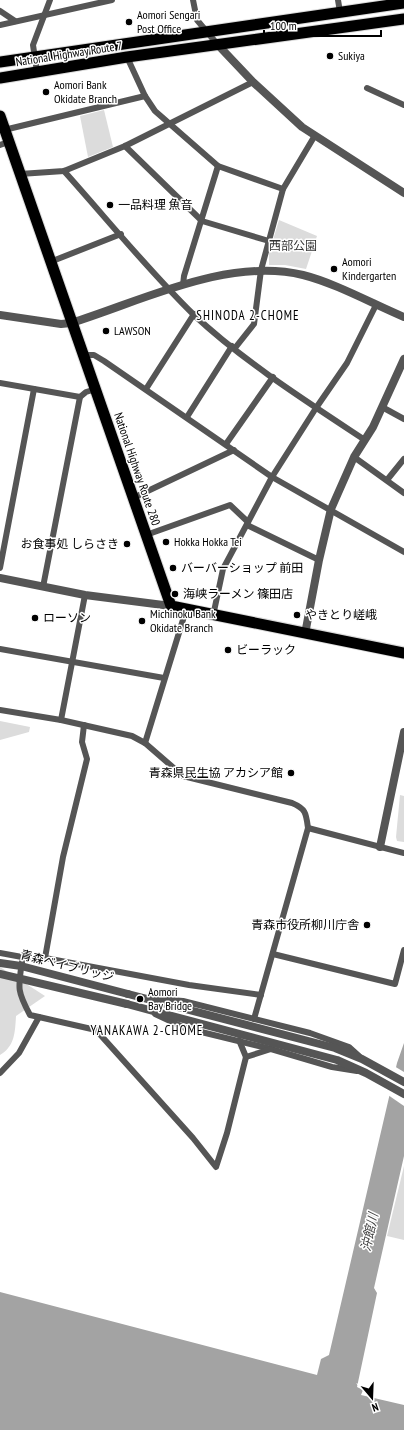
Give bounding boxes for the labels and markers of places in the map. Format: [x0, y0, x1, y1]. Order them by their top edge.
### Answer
place label: Aomori Sengari Post Office [137, 7, 200, 36]
marker: Aomori Sengari Post Office [124, 17, 134, 27]
place label: Sukiya [338, 48, 365, 63]
marker: Sukiya [325, 51, 335, 61]
place label: Aomori Bank Okidate Branch [54, 77, 117, 106]
marker: Aomori Bank Okidate Branch [41, 87, 51, 97]
place label: 一品料理 魚音 [118, 197, 193, 212]
marker: 一品料理 魚音 [105, 200, 115, 210]
place label: Aomori Kindergarten [342, 254, 396, 283]
marker: Aomori Kindergarten [329, 264, 339, 274]
place label: LAWSON [114, 323, 151, 338]
marker: LAWSON [101, 326, 111, 336]
place label: Hokka Hokka Tei [174, 534, 242, 549]
place label: お食事処 しらさき [20, 536, 119, 551]
marker: Hokka Hokka Tei [161, 537, 171, 547]
marker: お食事処 しらさき [122, 539, 132, 549]
place label: バーバーショップ 前田 [181, 560, 303, 575]
marker: バーバーショップ 前田 [168, 563, 178, 573]
place label: 海峡ラーメン 篠田店 [183, 586, 293, 601]
marker: 海峡ラーメン 篠田店 [170, 589, 180, 599]
place label: Michinoku Bank Okidate Branch [150, 606, 216, 635]
place label: やきとり嵯峨 [305, 607, 377, 622]
place label: ローソン [43, 610, 91, 625]
marker: やきとり嵯峨 [292, 610, 302, 620]
marker: ローソン [30, 613, 40, 623]
marker: Michinoku Bank Okidate Branch [137, 616, 147, 626]
place label: ビーラック [236, 642, 296, 657]
marker: ビーラック [223, 645, 233, 655]
place label: 青森県民生協 アカシア館 [148, 765, 283, 780]
marker: 青森県民生協 アカシア館 [286, 768, 296, 778]
place label: 青森市役所柳川庁舎 [251, 917, 359, 932]
marker: 青森市役所柳川庁舎 [362, 920, 372, 930]
place label: Aomori Bay Bridge [148, 984, 192, 1013]
marker: Aomori Bay Bridge [135, 994, 145, 1004]

